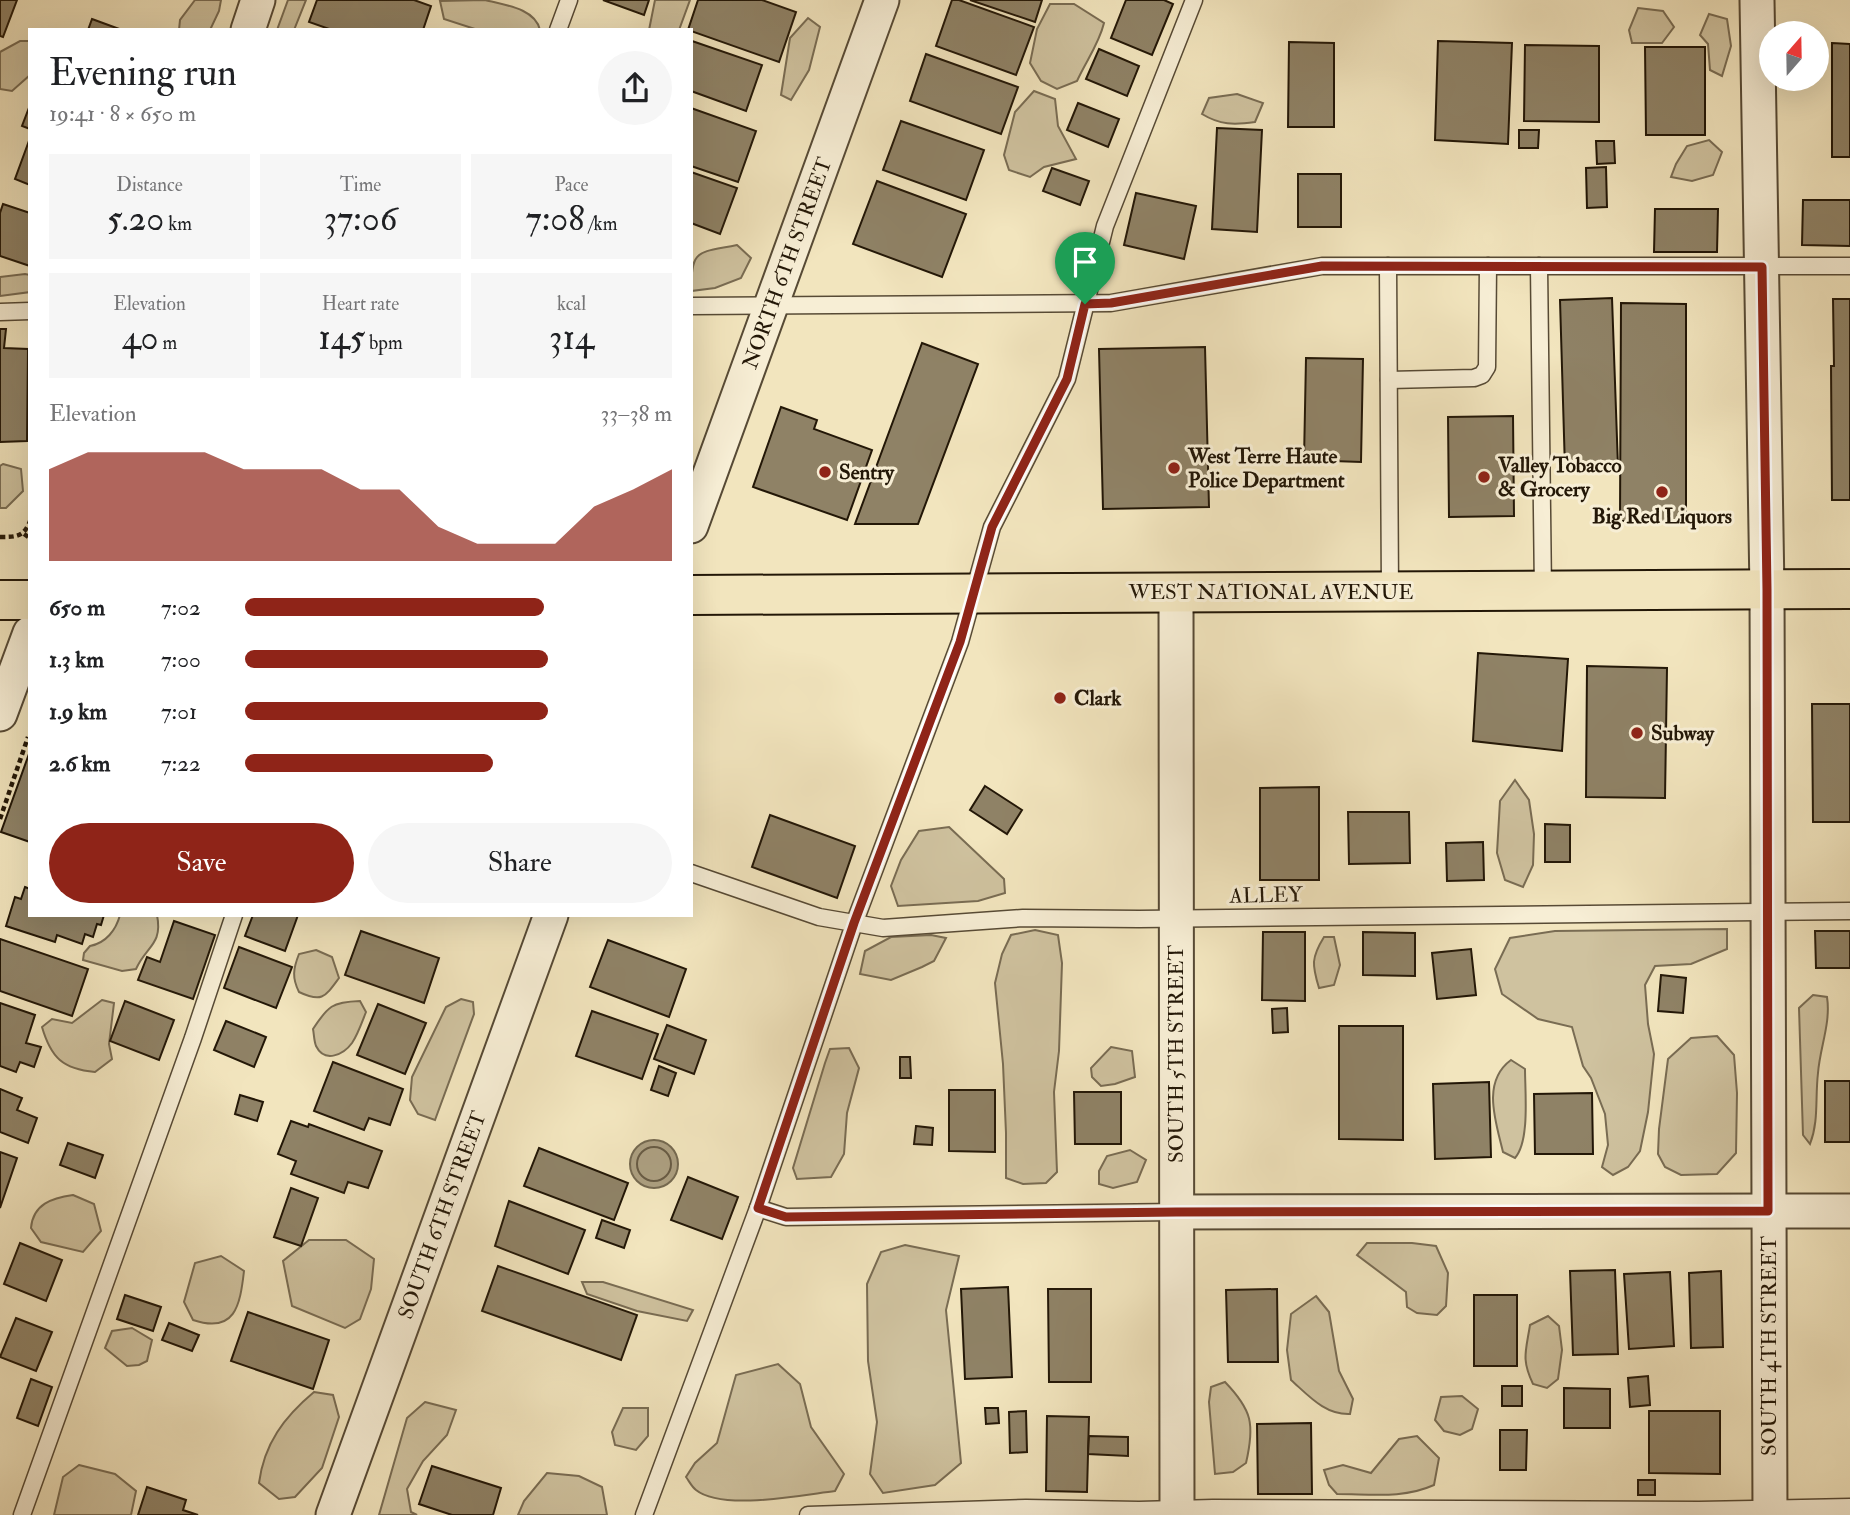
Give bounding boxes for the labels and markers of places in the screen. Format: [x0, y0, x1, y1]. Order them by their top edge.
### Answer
pin [1055, 232, 1115, 304]
place label: West Terre Haute Police Department [1187, 443, 1345, 494]
place label: Valley Tobacco & Grocery [1497, 452, 1622, 503]
place label: Sentry [839, 459, 895, 486]
marker: West Terre Haute Police Department [1166, 460, 1182, 476]
marker: Sentry [817, 464, 833, 480]
marker: Valley Tobacco & Grocery [1476, 469, 1492, 485]
marker: Big Red Liquors [1654, 484, 1670, 500]
place label: Big Red Liquors [1592, 503, 1732, 530]
place label: Clark [1074, 685, 1122, 712]
marker: Clark [1052, 690, 1068, 706]
place label: Subway [1651, 720, 1715, 747]
marker: Subway [1629, 725, 1645, 741]

